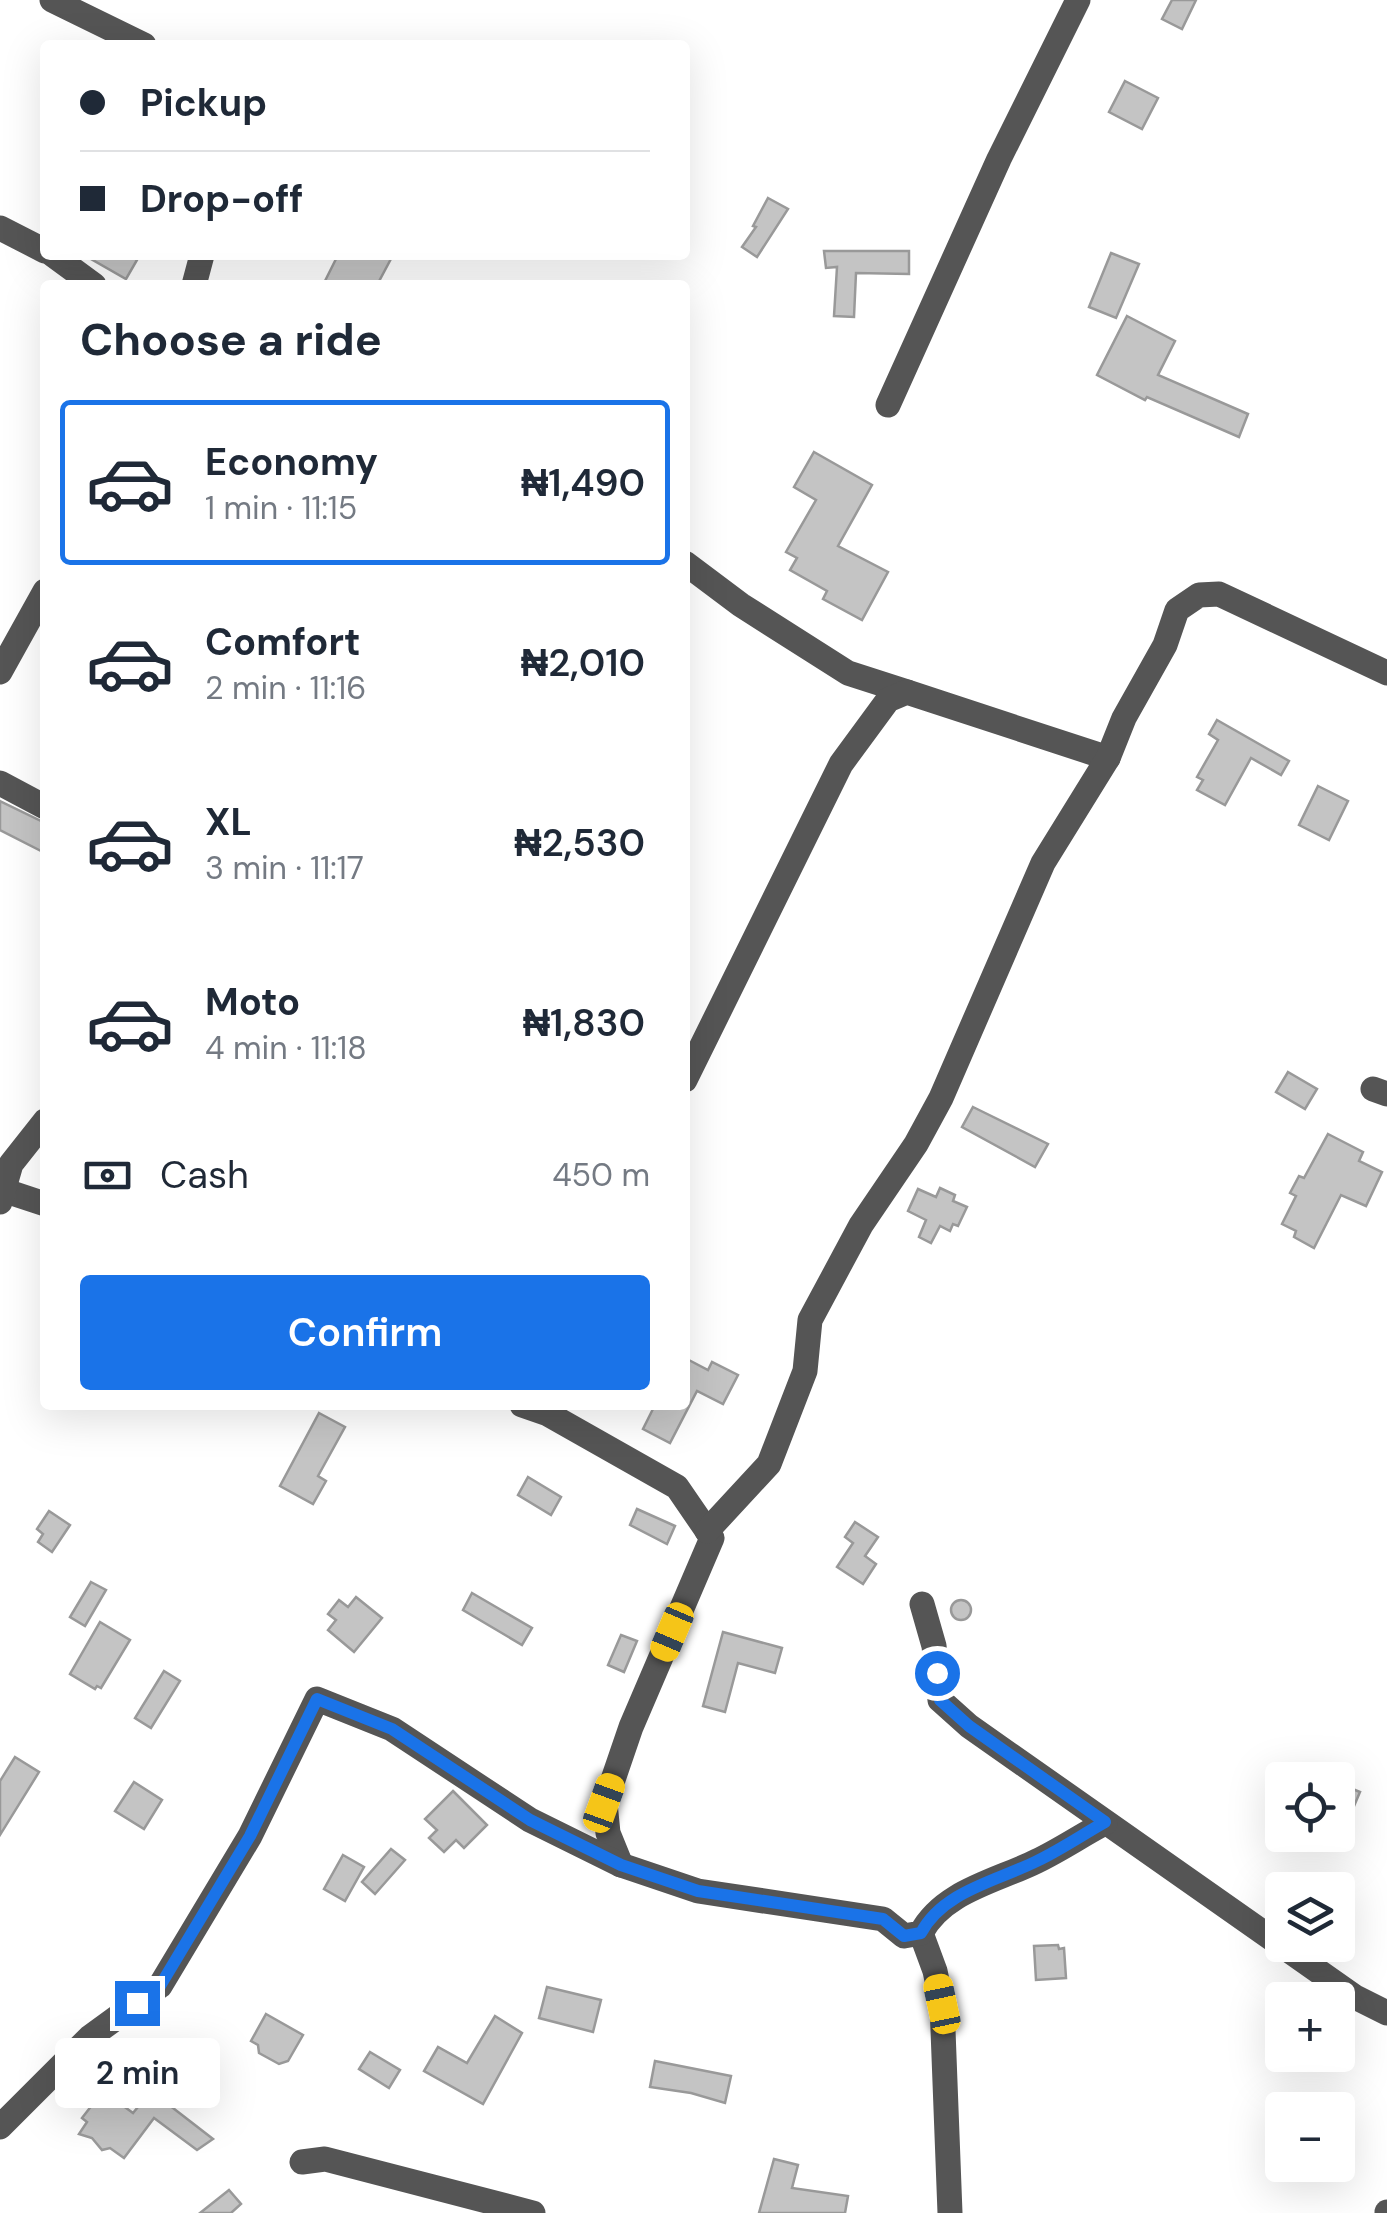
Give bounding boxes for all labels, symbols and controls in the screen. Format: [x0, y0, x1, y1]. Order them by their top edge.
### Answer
text: Pickup [140, 78, 267, 128]
text: Drop-off [140, 174, 303, 224]
text: Choose a ride [80, 310, 382, 369]
text: Economy [205, 437, 378, 487]
icon: car [85, 438, 175, 528]
text: ₦1,490 [521, 458, 645, 508]
text: 1 min · 11:15 [205, 487, 357, 529]
text: Comfort [205, 617, 361, 667]
icon: car [85, 618, 175, 708]
text: ₦2,010 [521, 638, 645, 688]
text: 2 min · 11:16 [205, 667, 366, 709]
text: XL [205, 797, 252, 847]
icon: car [85, 798, 175, 888]
text: ₦2,530 [514, 818, 645, 868]
text: 3 min · 11:17 [205, 847, 364, 889]
text: Moto [205, 977, 300, 1027]
icon: car [85, 978, 175, 1068]
text: ₦1,830 [523, 998, 645, 1048]
text: 4 min · 11:18 [205, 1027, 367, 1069]
icon: cash [80, 1148, 135, 1203]
text: Cash [160, 1150, 249, 1200]
text: 450 m [552, 1154, 650, 1196]
button: Confirm [80, 1275, 650, 1390]
car [646, 1599, 698, 1665]
route start [915, 1651, 960, 1696]
map controls [1265, 1762, 1355, 2182]
button: locate [1265, 1762, 1355, 1852]
car [580, 1770, 628, 1836]
button: layers [1265, 1872, 1355, 1962]
car [921, 1972, 963, 2036]
route end [115, 1981, 160, 2026]
button: + [1265, 1982, 1355, 2072]
callout: 2 min [54, 2038, 220, 2108]
text: 2 min [96, 2052, 179, 2094]
button: − [1265, 2092, 1355, 2182]

